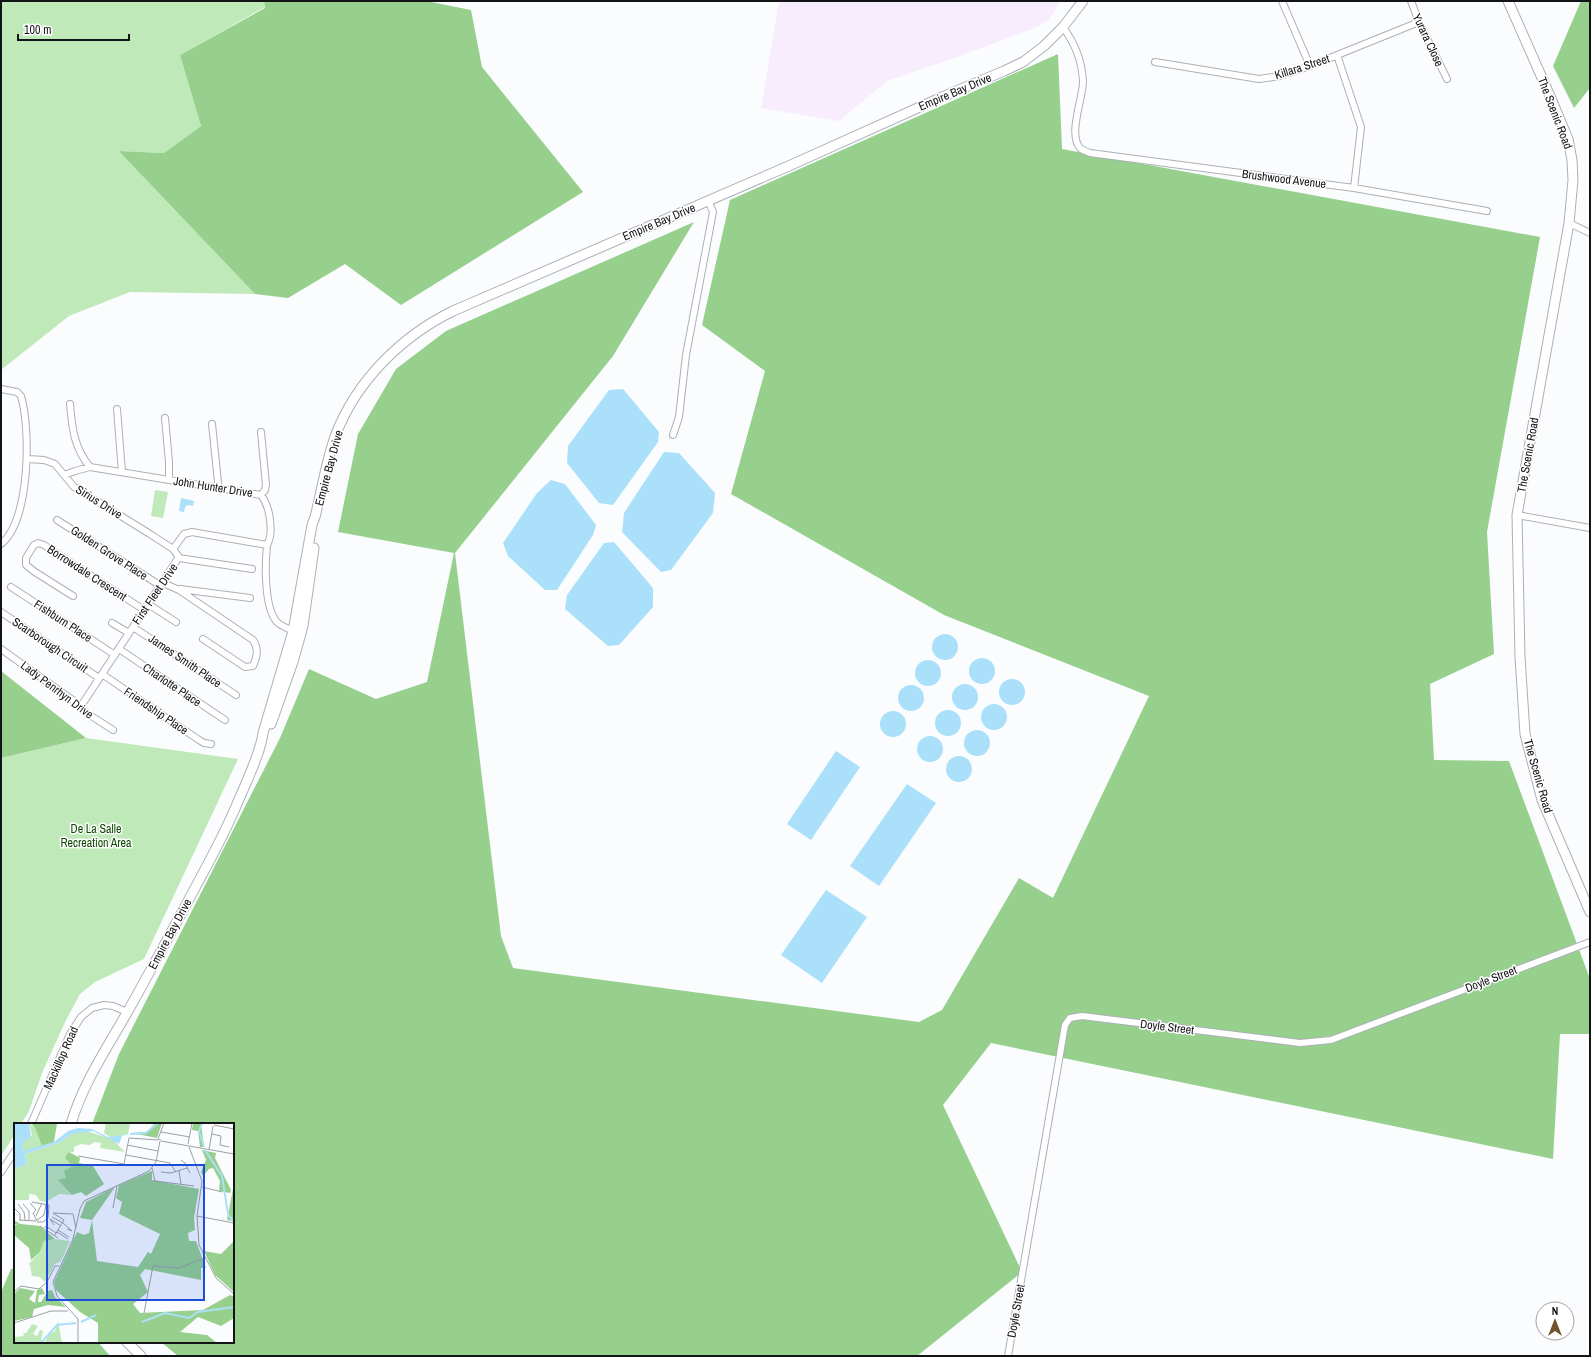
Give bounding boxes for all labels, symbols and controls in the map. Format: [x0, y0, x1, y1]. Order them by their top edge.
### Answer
street label: Yurara Close [1409, 11, 1447, 69]
scale bar [18, 16, 129, 42]
text: 100 m [24, 22, 51, 38]
street label: Killara Street [1272, 51, 1332, 83]
street label: Empire Bay Drive [916, 69, 994, 115]
street label: The Scenic Road [1534, 75, 1576, 151]
street label: Brushwood Avenue [1241, 166, 1327, 192]
street label: Empire Bay Drive [620, 199, 698, 245]
street label: The Scenic Road [1514, 416, 1542, 494]
street label: Empire Bay Drive [311, 428, 347, 508]
street label: John Hunter Drive [172, 473, 254, 501]
street label: Sirius Drive [73, 481, 125, 523]
street label: Golden Grove Place [67, 522, 151, 584]
street label: Borrowdale Crescent [44, 541, 130, 605]
street label: First Fleet Drive [129, 560, 181, 628]
street label: Fishburn Place [31, 596, 95, 646]
street label: Scarborough Circuit [9, 614, 91, 676]
street label: James Smith Place [145, 631, 225, 691]
street label: Lady Penrhyn Drive [17, 657, 97, 723]
street label: Charlotte Place [140, 660, 204, 710]
street label: Friendship Place [121, 684, 191, 738]
street label: The Scenic Road [1520, 737, 1556, 815]
park label: De La Salle Recreation Area [60, 821, 132, 851]
street label: Empire Bay Drive [145, 896, 195, 972]
street label: Doyle Street [1463, 962, 1519, 996]
street label: Doyle Street [1139, 1016, 1195, 1038]
street label: Mackillop Road [40, 1024, 82, 1092]
inset map [14, 1123, 234, 1343]
street label: Doyle Street [1003, 1283, 1029, 1339]
north arrow [1535, 1301, 1575, 1341]
text: N [1552, 1304, 1558, 1318]

